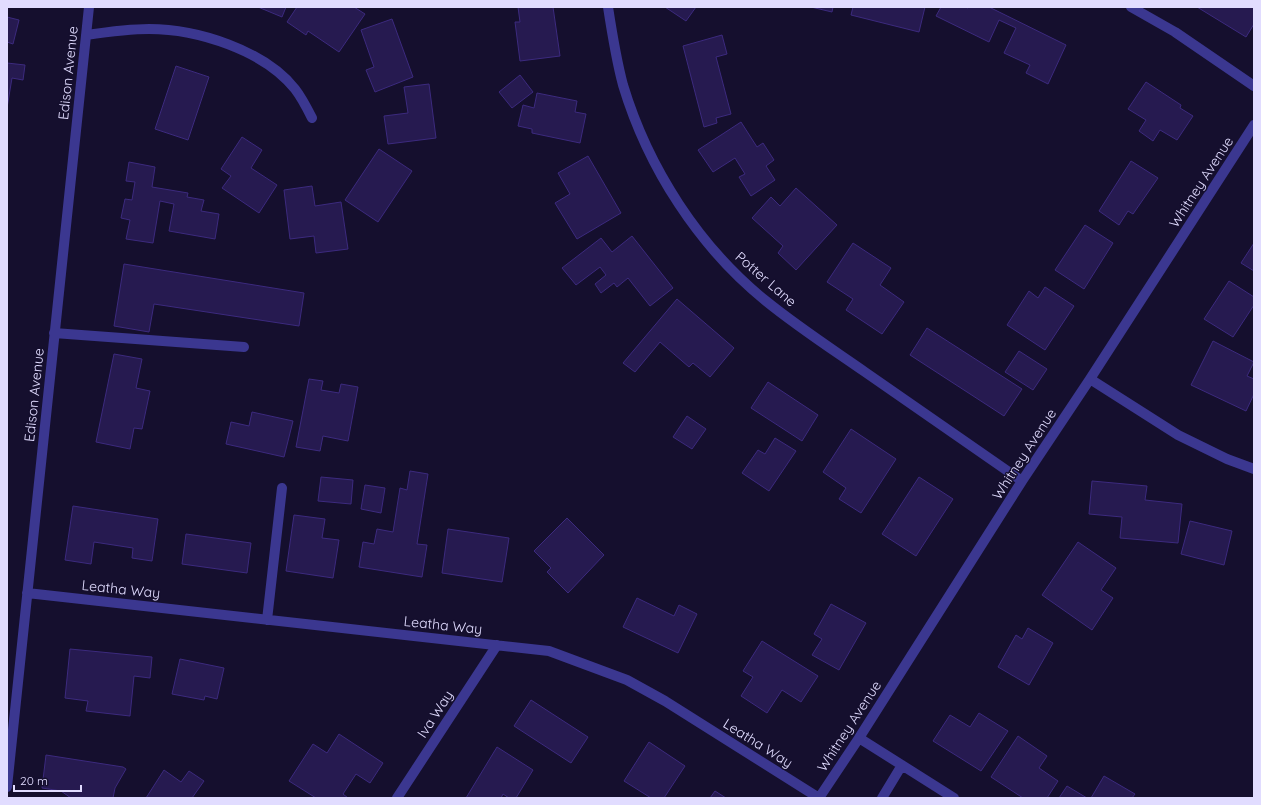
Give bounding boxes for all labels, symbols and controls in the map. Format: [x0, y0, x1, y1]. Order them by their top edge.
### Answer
street label: Edison Avenue [54, 25, 82, 121]
street label: Whitney Avenue [1165, 133, 1237, 231]
street label: Potter Lane [732, 248, 800, 310]
street label: Edison Avenue [20, 347, 48, 443]
street label: Whitney Avenue [988, 405, 1060, 503]
street label: Leatha Way [81, 576, 161, 602]
street label: Leatha Way [403, 612, 483, 638]
street label: Whitney Avenue [813, 677, 885, 775]
street label: Iva Way [413, 687, 457, 741]
street label: Leatha Way [720, 715, 796, 771]
scale bar [14, 767, 81, 793]
text: 20 m [20, 773, 48, 788]

